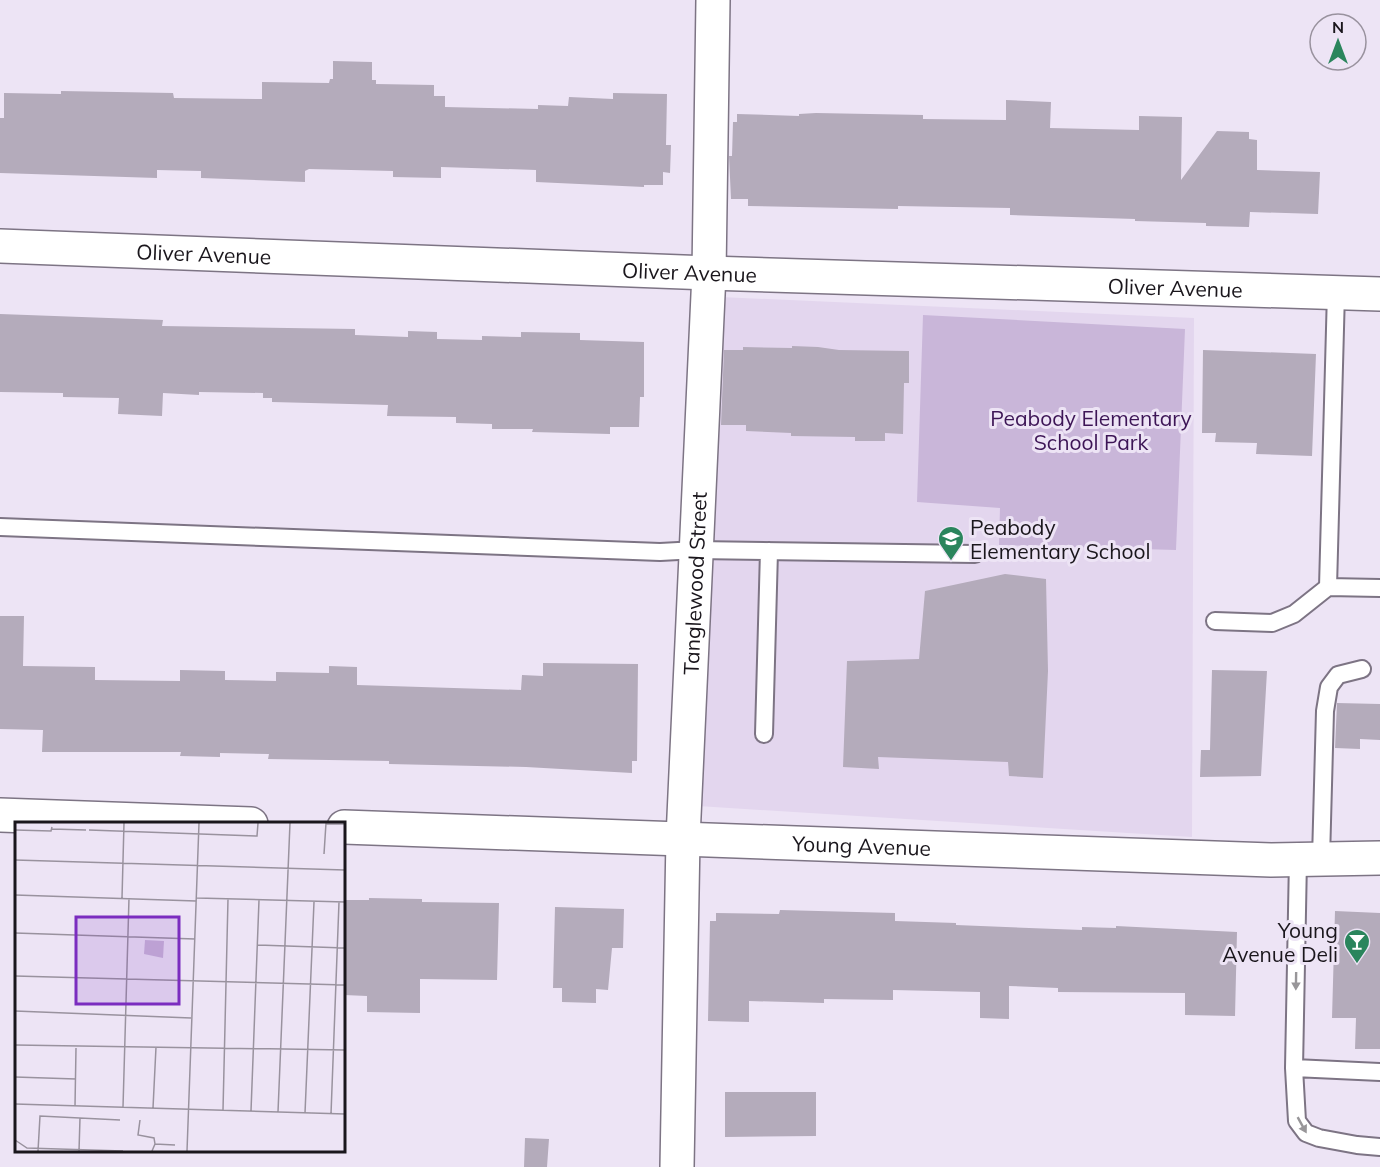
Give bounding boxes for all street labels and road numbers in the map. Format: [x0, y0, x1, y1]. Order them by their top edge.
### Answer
street label: Oliver Avenue [136, 238, 272, 269]
street label: Oliver Avenue [622, 257, 757, 287]
street label: Oliver Avenue [1107, 272, 1243, 303]
street label: Tanglewood Street [678, 491, 712, 675]
street label: Young Avenue [791, 830, 932, 861]

